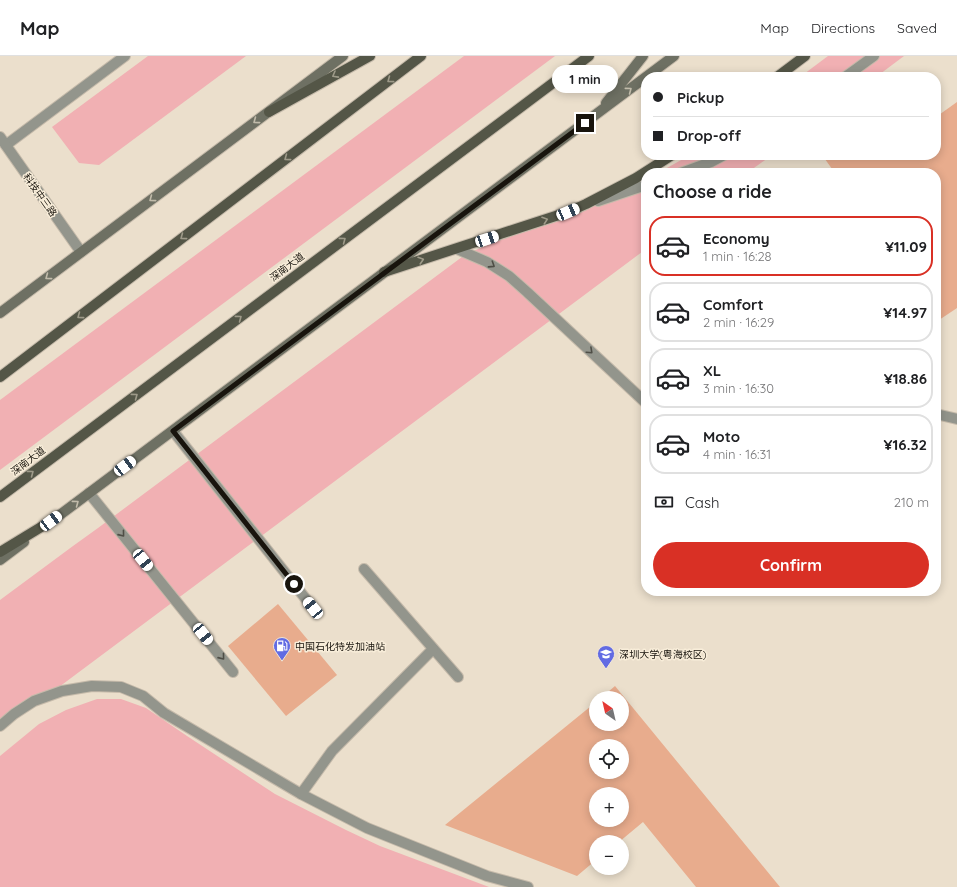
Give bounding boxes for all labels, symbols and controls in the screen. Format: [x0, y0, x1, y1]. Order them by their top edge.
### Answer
text: Map [20, 16, 59, 40]
text: Map [760, 19, 789, 37]
text: Directions [811, 19, 875, 37]
text: Saved [897, 19, 937, 37]
callout: 1 min [552, 65, 618, 93]
one-way arrow [332, 70, 340, 77]
text: 1 min [569, 71, 601, 87]
one-way arrow [388, 75, 395, 82]
one-way arrow [624, 88, 631, 95]
text: Pickup [677, 88, 724, 107]
route end [576, 114, 594, 132]
one-way arrow [253, 117, 260, 124]
text: Drop-off [677, 126, 741, 145]
one-way arrow [284, 154, 291, 161]
street label: 科技中三路 [20, 171, 60, 219]
text: Choose a ride [653, 180, 772, 203]
one-way arrow [149, 194, 156, 201]
car [555, 202, 581, 222]
one-way arrow [541, 216, 548, 224]
icon: car [655, 228, 691, 264]
text: Economy [703, 229, 770, 248]
car [474, 230, 500, 248]
one-way arrow [181, 232, 188, 239]
text: ¥11.09 [885, 237, 927, 256]
one-way arrow [339, 238, 346, 245]
text: 1 min · 16:28 [703, 248, 772, 264]
street label: 深南大道 [267, 250, 307, 284]
one-way arrow [418, 256, 425, 265]
one-way arrow [488, 261, 495, 268]
one-way arrow [45, 272, 52, 279]
icon: car [655, 294, 691, 330]
text: Comfort [703, 295, 764, 314]
text: ¥14.97 [883, 303, 927, 322]
one-way arrow [77, 311, 84, 319]
text: 2 min · 16:29 [703, 314, 774, 330]
one-way arrow [235, 315, 242, 322]
one-way arrow [585, 346, 593, 354]
icon: car [655, 360, 691, 396]
text: XL [703, 361, 721, 380]
text: ¥18.86 [884, 369, 927, 388]
text: 3 min · 16:30 [703, 380, 774, 396]
one-way arrow [131, 393, 138, 400]
icon: car [655, 426, 691, 462]
text: Moto [703, 427, 740, 446]
text: ¥16.32 [884, 435, 927, 454]
street label: 深南大道 [8, 444, 48, 478]
text: 4 min · 16:31 [703, 446, 771, 462]
car [112, 454, 138, 478]
one-way arrow [27, 471, 34, 478]
icon: cash [653, 491, 675, 513]
text: Cash [685, 493, 719, 512]
text: 210 m [894, 494, 929, 510]
one-way arrow [72, 500, 79, 508]
car [38, 509, 64, 533]
one-way arrow [118, 530, 125, 537]
button: Confirm [653, 542, 929, 588]
car [131, 547, 155, 573]
route start [285, 575, 303, 593]
car [301, 595, 325, 621]
car [191, 621, 215, 647]
fuel station icon: 中国石化特发加油站 [272, 636, 292, 661]
place label: 中国石化特发加油站 [295, 640, 385, 653]
school or university icon: 深圳大学(粤海校区) [596, 644, 616, 669]
place label: 深圳大学(粤海校区) [619, 648, 707, 661]
one-way arrow [217, 653, 224, 660]
north arrow [589, 691, 629, 731]
map controls [589, 691, 629, 875]
button: locate [589, 739, 629, 779]
button: + [589, 787, 629, 827]
button: − [589, 835, 629, 875]

